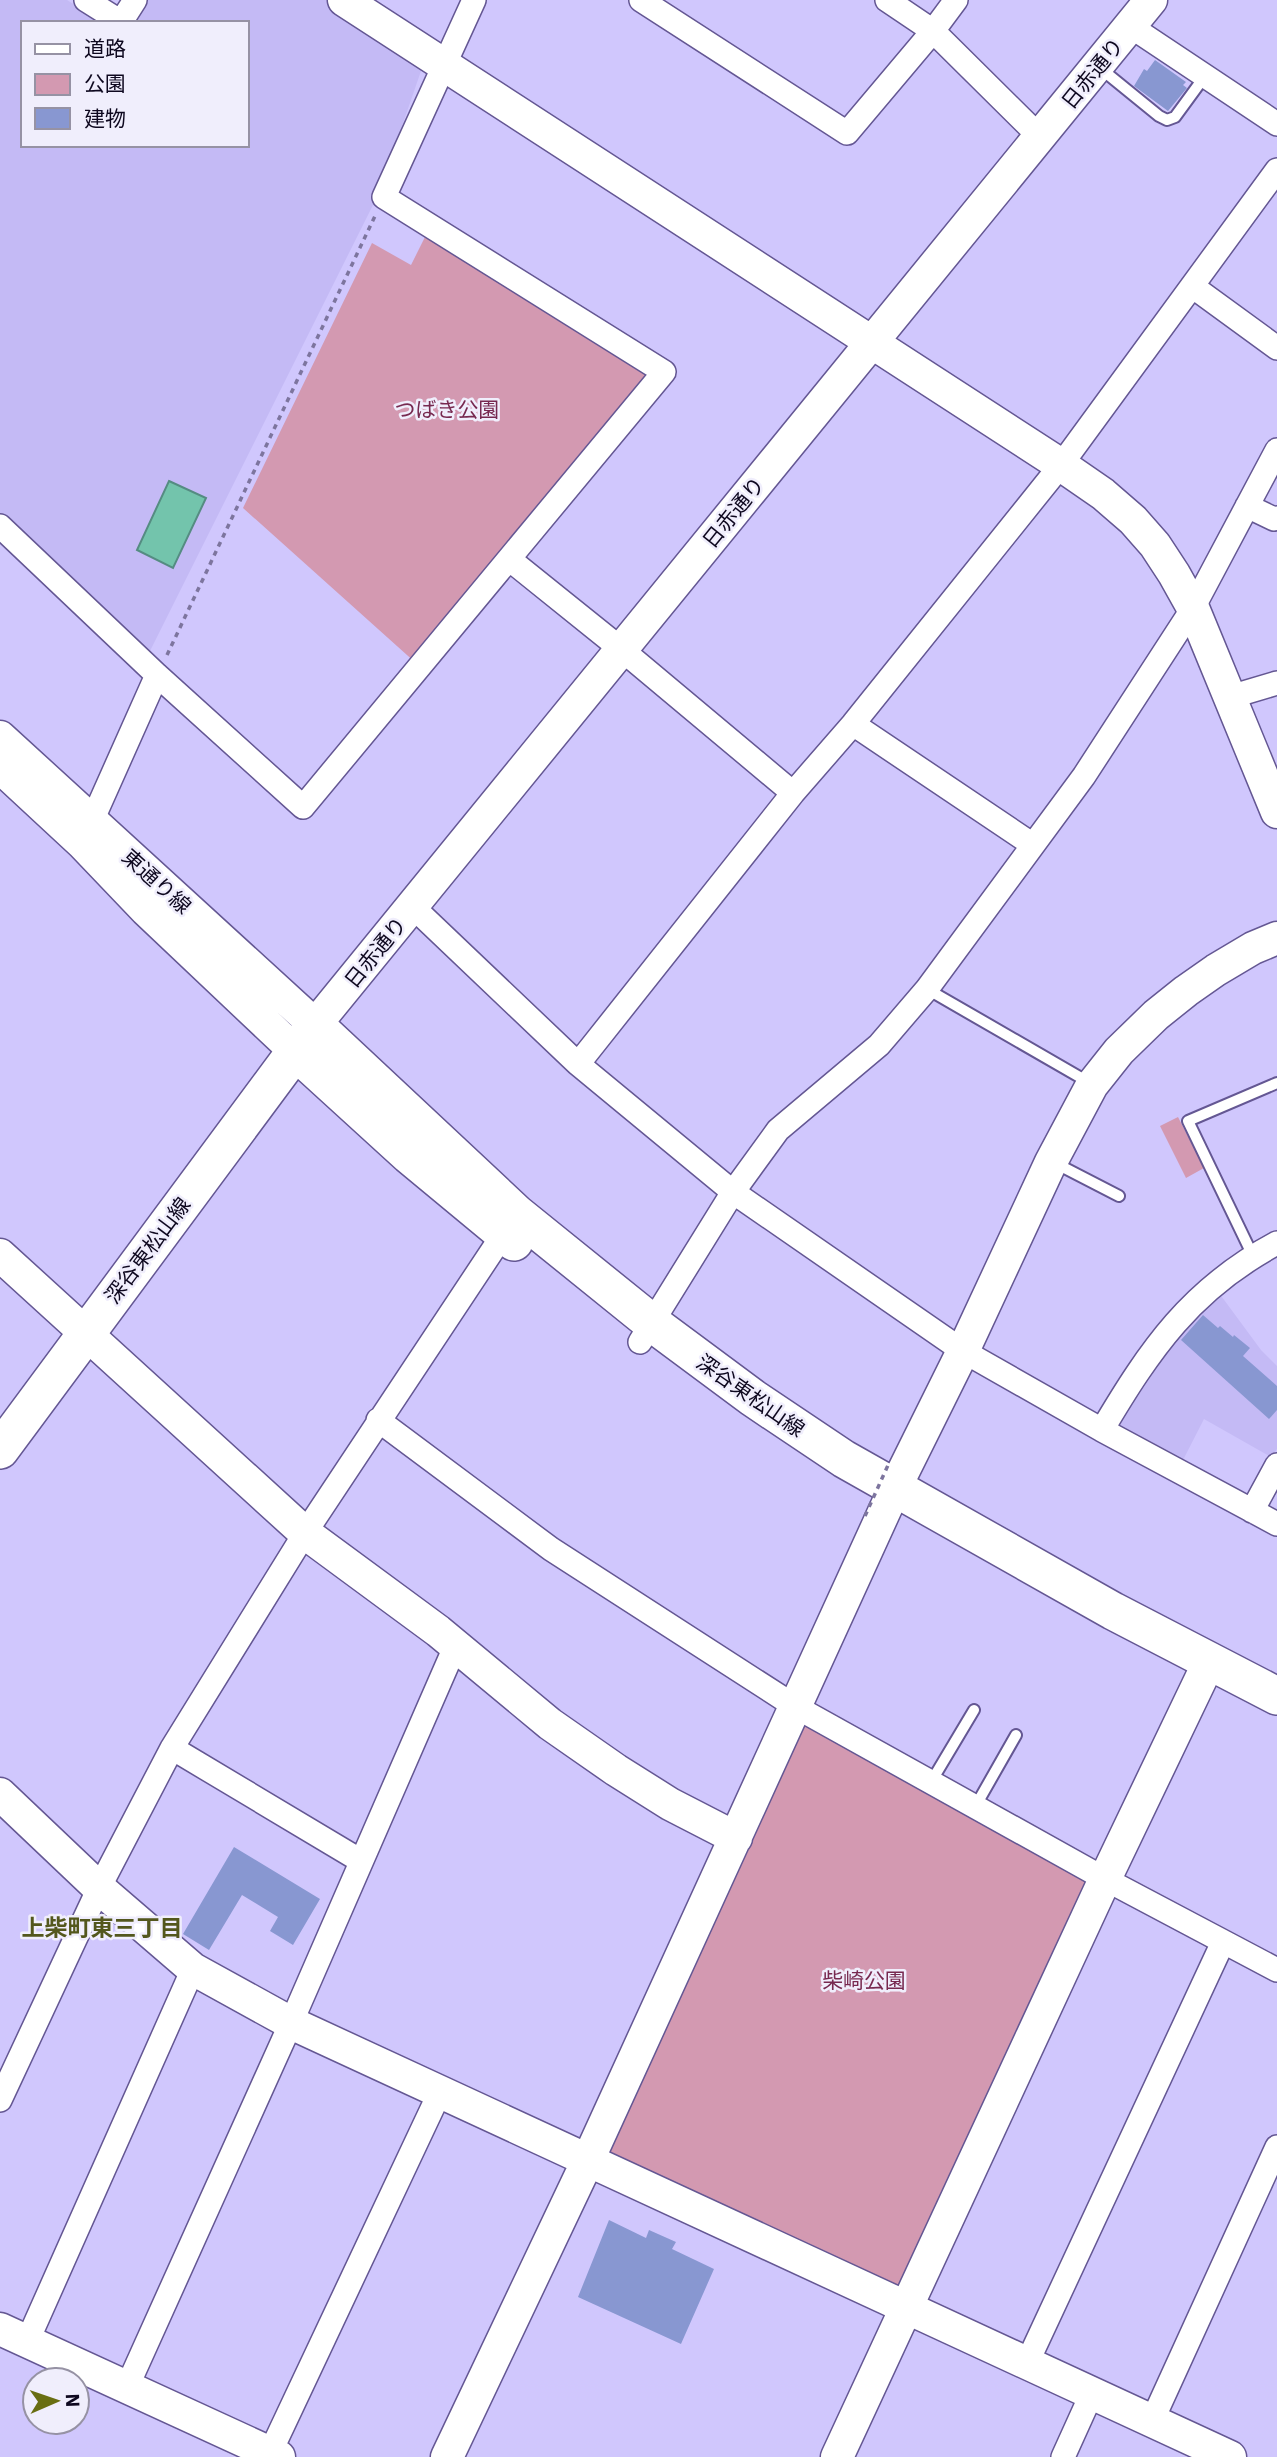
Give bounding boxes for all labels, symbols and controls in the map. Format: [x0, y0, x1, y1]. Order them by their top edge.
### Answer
legend [21, 21, 248, 147]
street label: 日赤通り [1055, 32, 1129, 114]
text: 道路 [84, 34, 126, 62]
text: 公園 [84, 69, 126, 97]
text: 建物 [84, 104, 126, 132]
park label: つばき公園 [395, 395, 500, 423]
street label: 日赤通り [696, 471, 770, 553]
street label: 東通り線 [116, 842, 198, 920]
street label: 日赤通り [338, 911, 412, 993]
street label: 深谷東松山線 [98, 1191, 196, 1309]
street label: 深谷東松山線 [691, 1347, 811, 1443]
district label: 上柴町東三丁目 [22, 1912, 183, 1942]
park label: 柴崎公園 [822, 1966, 906, 1994]
north arrow [21, 2366, 91, 2436]
text: N [61, 2393, 85, 2408]

